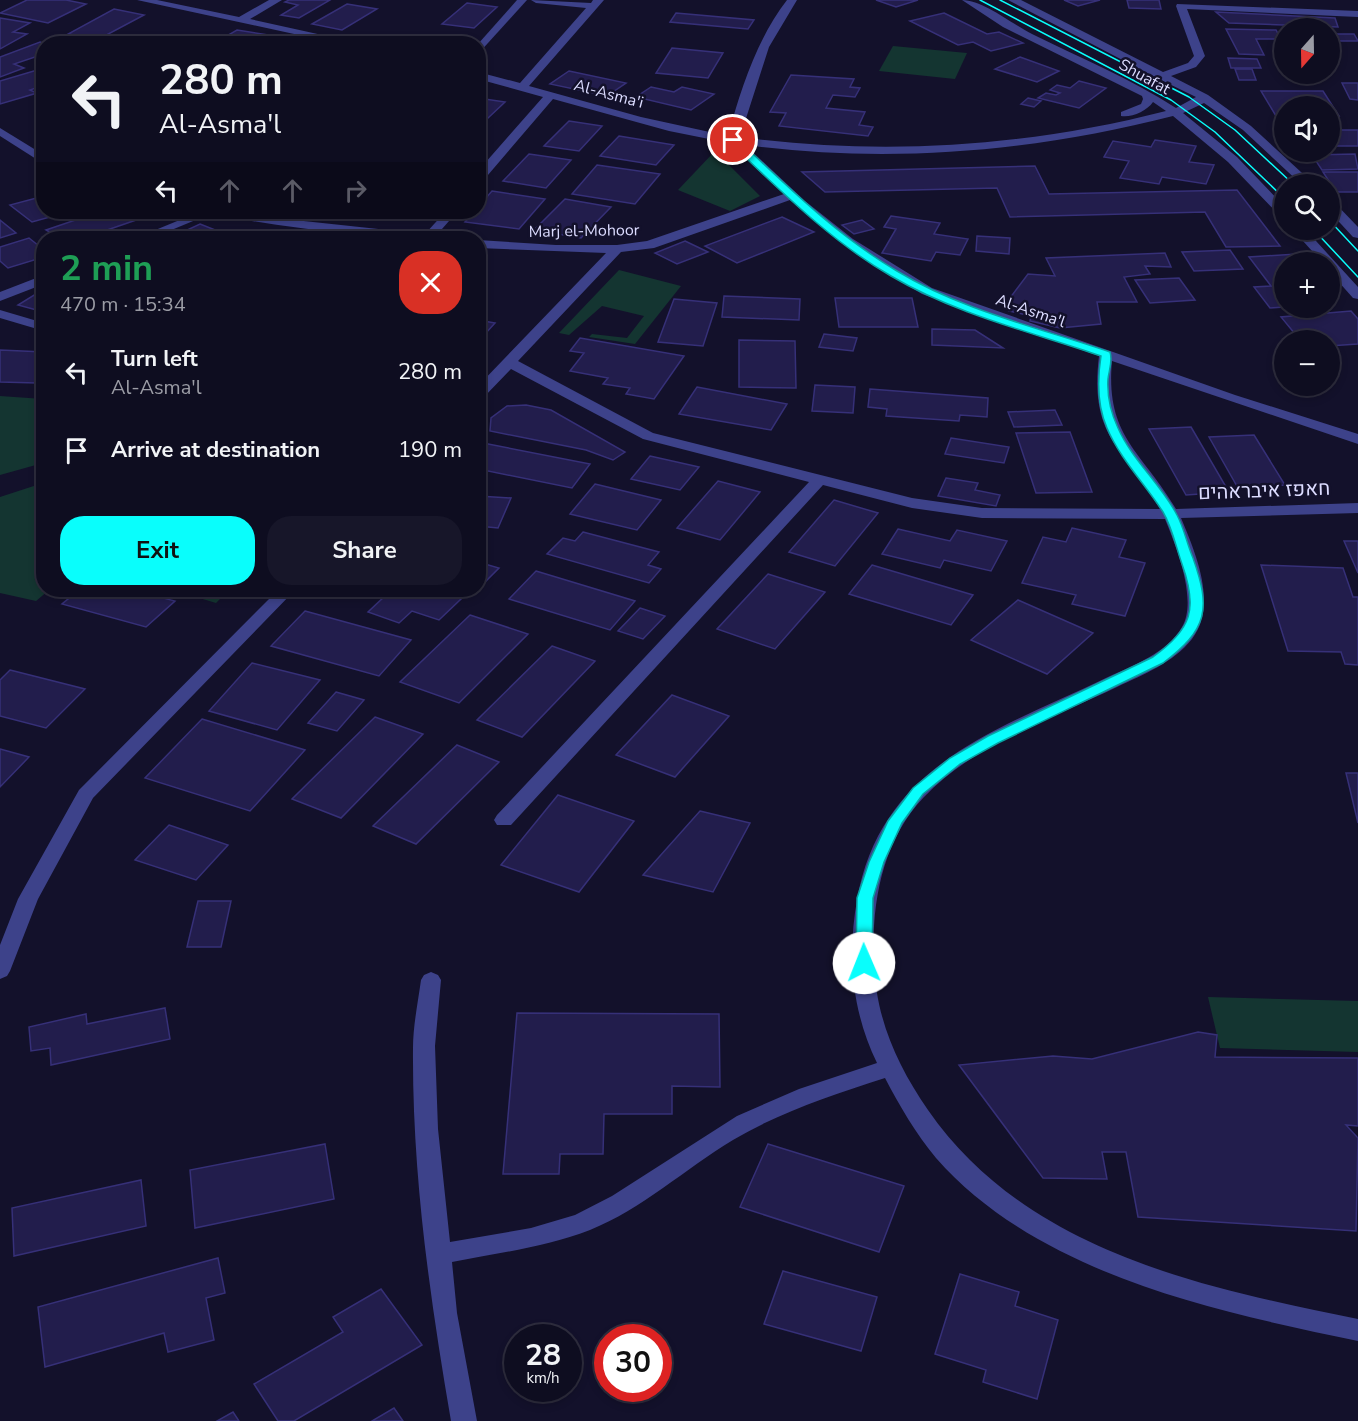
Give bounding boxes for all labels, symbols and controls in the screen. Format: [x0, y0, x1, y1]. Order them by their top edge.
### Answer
north arrow [1274, 18, 1340, 84]
map controls [1274, 18, 1340, 396]
text: 280 m [159, 52, 283, 109]
street label: Shuafat [1115, 54, 1175, 100]
icon: left [60, 60, 138, 138]
street label: Al-Asma'i [571, 74, 646, 114]
button: sound [1274, 96, 1340, 162]
text: Al-Asma'l [159, 106, 281, 143]
pin [707, 114, 758, 165]
icon: arrive [716, 123, 749, 156]
icon: left [150, 174, 183, 207]
icon: ahead [213, 174, 246, 207]
icon: ahead [276, 174, 309, 207]
icon: right [339, 174, 372, 207]
button: search [1274, 174, 1340, 240]
street label: Marj el-Mohoor [528, 219, 640, 243]
text: 2 min [60, 244, 153, 293]
button: close [399, 251, 462, 314]
button: + [1274, 252, 1340, 318]
street label: Al-Asma'l [993, 289, 1069, 333]
text: 470 m · 15:34 [60, 291, 186, 318]
button: − [1274, 330, 1340, 396]
text: Turn left [111, 344, 198, 374]
icon: left [60, 356, 93, 389]
text: 280 m [398, 357, 462, 387]
text: Al-Asma'l [111, 374, 202, 401]
icon: arrive [60, 434, 93, 467]
text: Arrive at destination [111, 435, 320, 465]
text: 190 m [398, 435, 462, 465]
street label: חאפז איבראהים [1197, 475, 1331, 506]
button: Exit [60, 516, 255, 585]
button: Share [267, 516, 462, 585]
position arrow [832, 931, 896, 995]
speed limit sign: 30 [594, 1324, 672, 1402]
text: 28 [525, 1335, 561, 1376]
text: km/h [526, 1368, 560, 1388]

